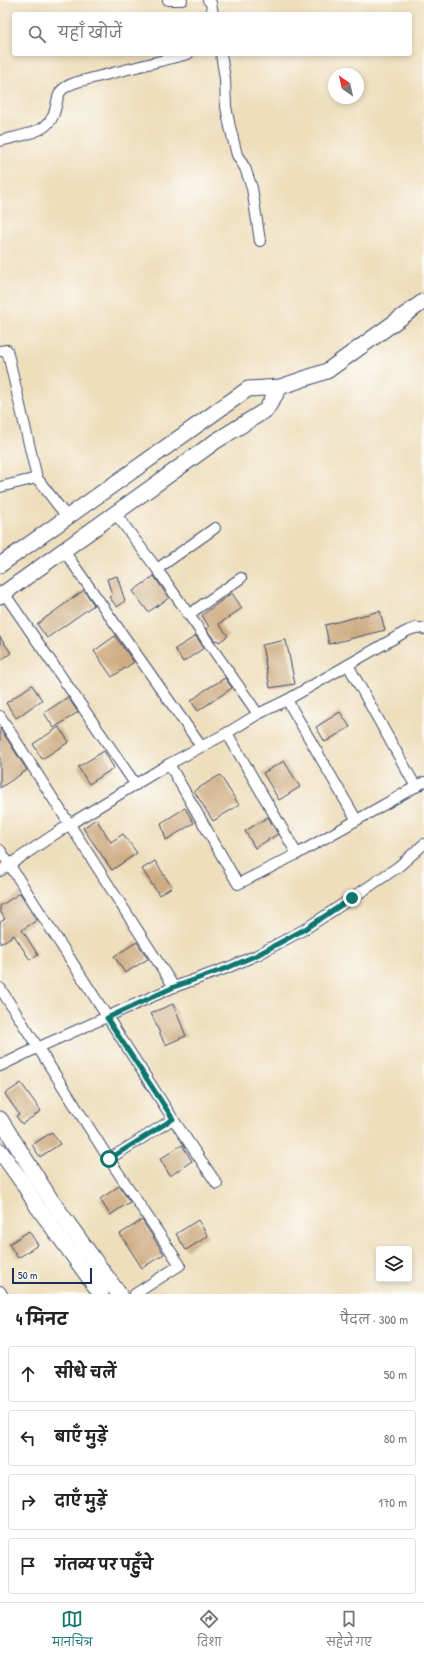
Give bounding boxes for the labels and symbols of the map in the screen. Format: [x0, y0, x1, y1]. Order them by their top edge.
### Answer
north arrow [328, 68, 364, 104]
route end [343, 889, 361, 907]
route start [100, 1150, 118, 1168]
scale bar [12, 1266, 92, 1285]

